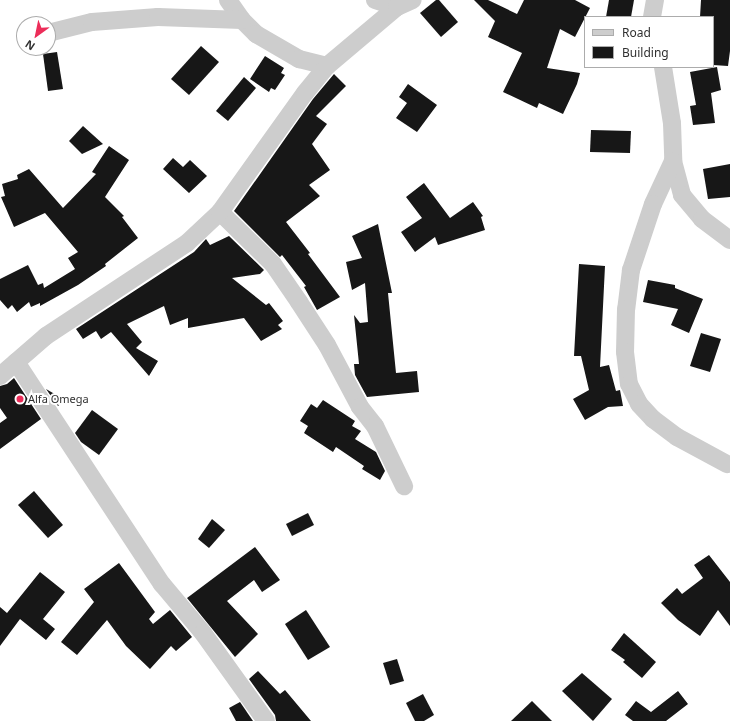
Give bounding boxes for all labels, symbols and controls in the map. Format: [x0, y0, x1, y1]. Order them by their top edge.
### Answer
north arrow [16, 16, 56, 56]
legend [584, 16, 714, 68]
text: Road [622, 24, 651, 41]
text: N [22, 37, 38, 54]
text: Building [622, 44, 669, 61]
place label: Alfa Omega [28, 392, 89, 406]
marker: Alfa Omega [15, 394, 25, 404]

